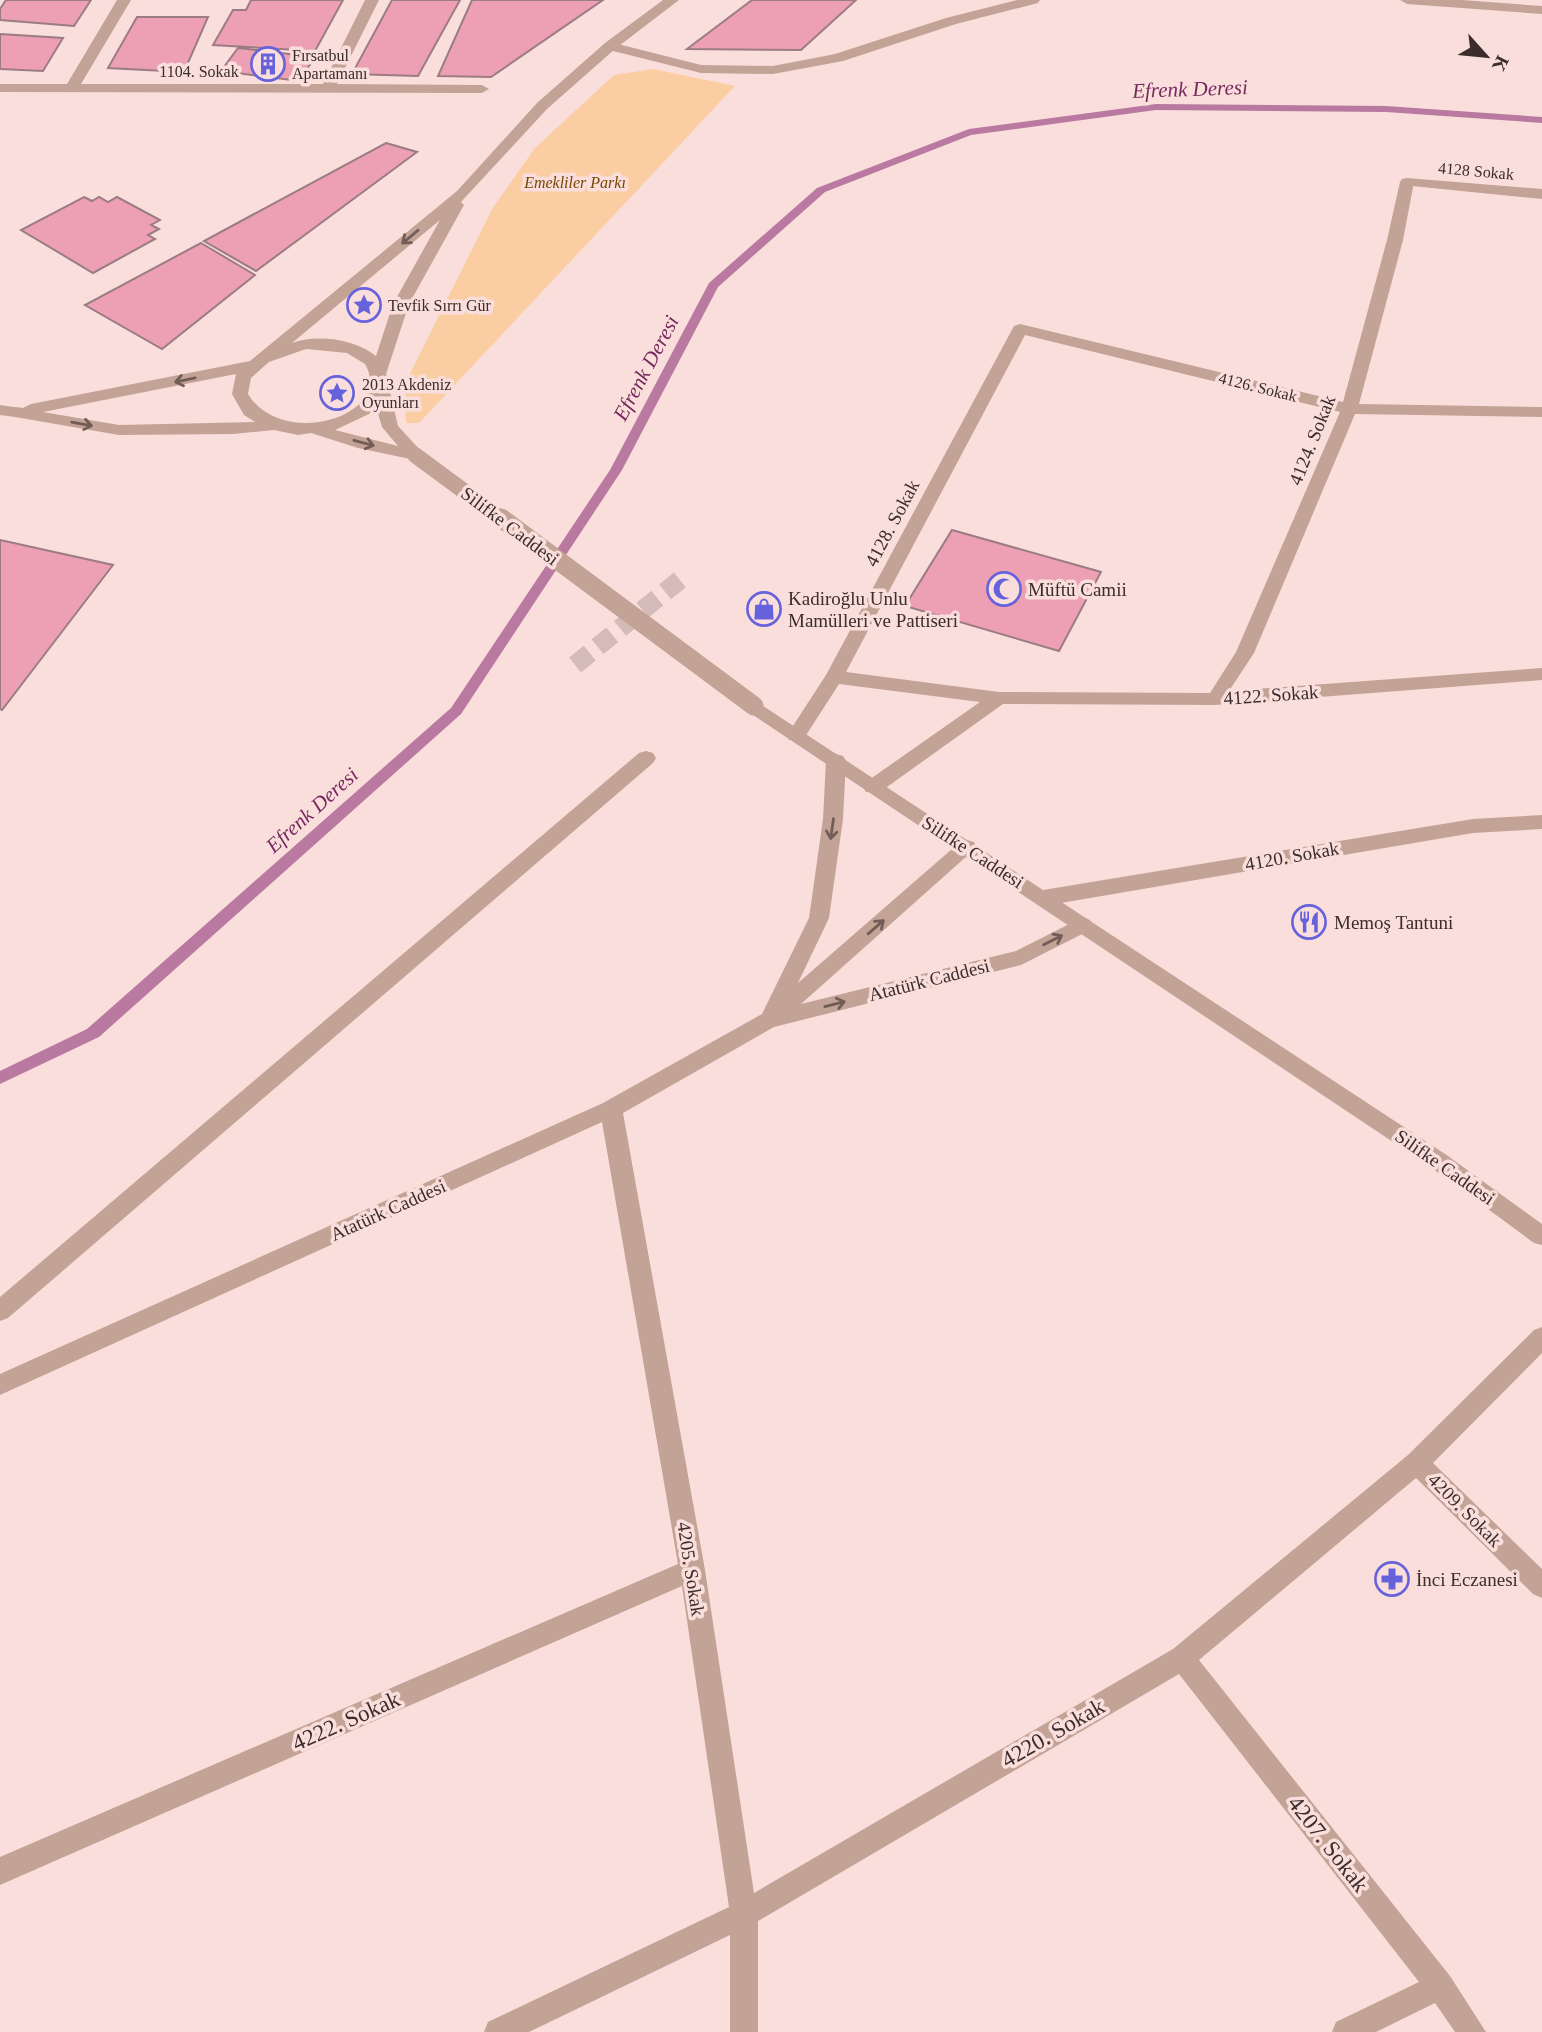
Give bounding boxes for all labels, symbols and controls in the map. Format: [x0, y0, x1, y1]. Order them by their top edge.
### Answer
north arrow [1451, 21, 1521, 91]
building icon: Fırsatbul Apartamanı [249, 45, 287, 83]
place label: Fırsatbul Apartamanı [292, 47, 368, 83]
text: K [1488, 52, 1513, 75]
street label: 1104. Sokak [159, 63, 239, 80]
water label: Efrenk Deresi [1131, 75, 1248, 103]
street label: 4128 Sokak [1437, 159, 1515, 183]
park label: Emekliler Parkı [523, 174, 626, 191]
one-way arrow [401, 230, 419, 245]
place icon: Tevfik Sırrı Gür [345, 286, 383, 324]
place label: Tevfik Sırrı Gür [388, 297, 492, 314]
water label: Efrenk Deresi [608, 311, 684, 426]
street label: 4126. Sokak [1217, 369, 1299, 405]
one-way arrow [174, 374, 197, 388]
place icon: 2013 Akdeniz Oyunları [318, 374, 356, 412]
place label: 2013 Akdeniz Oyunları [362, 376, 451, 412]
street label: 4124. Sokak [1284, 392, 1340, 488]
one-way arrow [71, 418, 93, 431]
one-way arrow [352, 437, 375, 450]
street label: 4128. Sokak [860, 476, 924, 570]
street label: Silifke Caddesi [457, 483, 563, 569]
mosque icon: Müftü Camii [985, 570, 1023, 608]
place label: Müftü Camii [1028, 579, 1127, 600]
place label: Kadiroğlu Unlu Mamülleri ve Pattiseri [788, 588, 958, 631]
shop icon: Kadiroğlu Unlu Mamülleri ve Pattiseri [745, 590, 783, 628]
street label: 4122. Sokak [1223, 681, 1320, 709]
water label: Efrenk Deresi [260, 762, 363, 858]
street label: Silifke Caddesi [918, 811, 1028, 893]
one-way arrow [825, 817, 838, 840]
street label: 4120. Sokak [1243, 837, 1341, 875]
restaurant icon: Memoş Tantuni [1290, 903, 1328, 941]
place label: Memoş Tantuni [1334, 912, 1453, 933]
one-way arrow [867, 919, 885, 935]
one-way arrow [1042, 933, 1063, 947]
street label: Atatürk Caddesi [866, 955, 992, 1005]
one-way arrow [823, 997, 846, 1010]
street label: Silifke Caddesi [1391, 1125, 1499, 1209]
street label: Atatürk Caddesi [327, 1175, 449, 1245]
street label: 4209. Sokak [1424, 1469, 1506, 1551]
street label: 4205. Sokak [673, 1520, 709, 1618]
pharmacy icon: İnci Eczanesi [1373, 1560, 1411, 1598]
place label: İnci Eczanesi [1416, 1569, 1518, 1590]
street label: 4222. Sokak [288, 1686, 404, 1756]
street label: 4220. Sokak [997, 1693, 1109, 1773]
street label: 4207. Sokak [1283, 1791, 1374, 1897]

